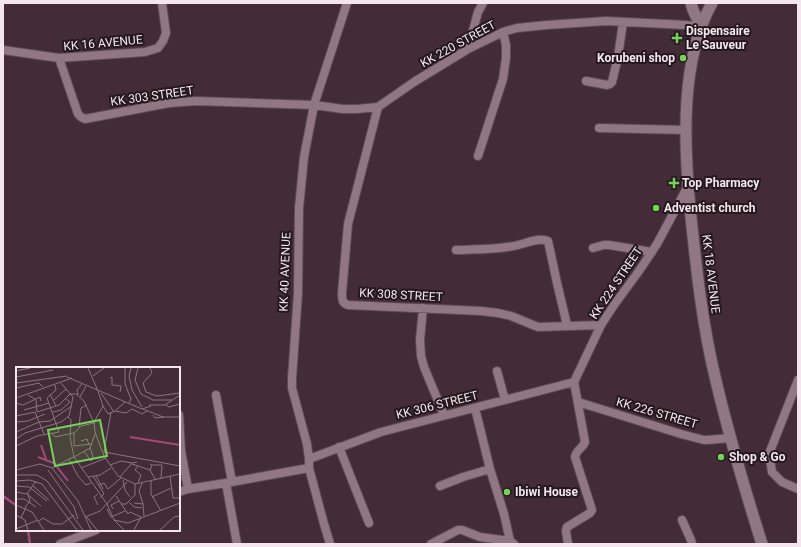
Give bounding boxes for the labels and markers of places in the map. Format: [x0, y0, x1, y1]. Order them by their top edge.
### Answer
place label: Dispensaire Le Sauveur [686, 24, 750, 52]
marker: Dispensaire Le Sauveur [671, 32, 683, 44]
place label: Korubeni shop [597, 51, 675, 65]
marker: Korubeni shop [678, 53, 688, 63]
place label: Top Pharmacy [682, 176, 760, 190]
marker: Top Pharmacy [669, 178, 679, 188]
place label: Adventist church [664, 201, 756, 215]
marker: Adventist church [651, 203, 661, 213]
place label: Shop & Go [729, 450, 786, 464]
marker: Shop & Go [716, 452, 726, 462]
place label: Ibiwi House [515, 485, 579, 499]
marker: Ibiwi House [502, 487, 512, 497]

